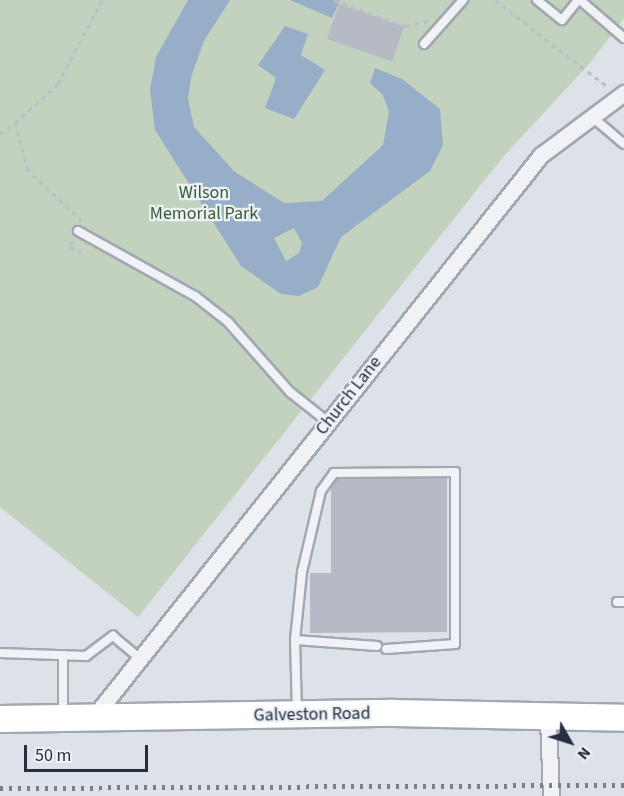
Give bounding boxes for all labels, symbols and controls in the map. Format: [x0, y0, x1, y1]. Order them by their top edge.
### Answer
park label: Wilson Memorial Park [150, 183, 258, 226]
street label: Church Lane [312, 352, 386, 440]
street label: Galveston Road [253, 703, 371, 727]
north arrow [540, 712, 600, 772]
scale bar [27, 733, 152, 771]
text: N [572, 742, 596, 764]
text: 50 m [35, 743, 71, 768]

